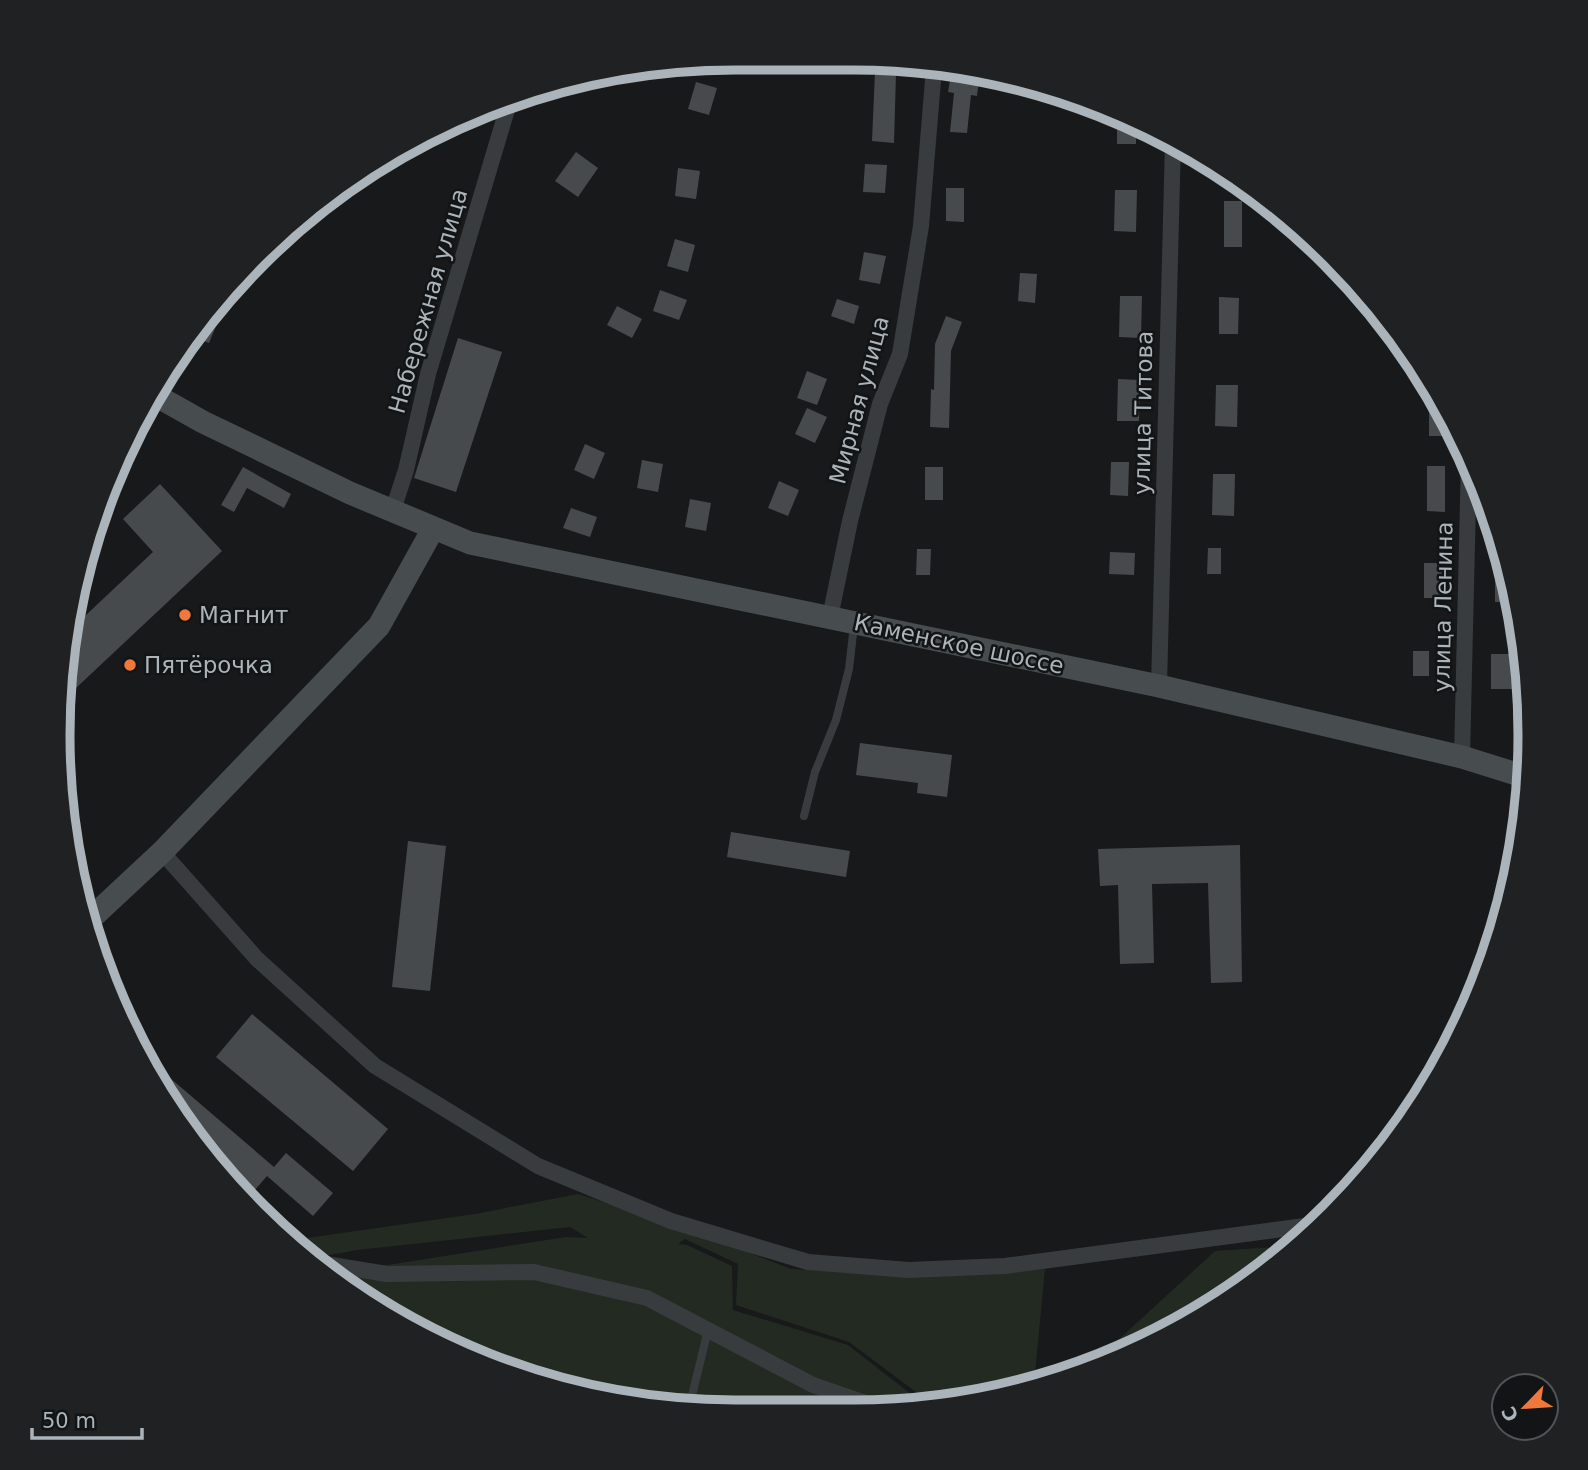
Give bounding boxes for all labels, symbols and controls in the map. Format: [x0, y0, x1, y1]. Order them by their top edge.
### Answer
street label: Набережная улица [383, 186, 473, 416]
street label: Мирная улица [824, 313, 894, 487]
street label: улица Титова [1129, 331, 1157, 495]
street label: улица Ленина [1429, 521, 1457, 693]
place label: Магнит [199, 602, 288, 628]
marker: Магнит [177, 607, 193, 623]
street label: Каменское шоссе [852, 609, 1066, 679]
place label: Пятёрочка [144, 652, 273, 678]
marker: Пятёрочка [122, 657, 138, 673]
north arrow [1490, 1372, 1560, 1442]
scale bar [32, 1396, 142, 1440]
text: С [1497, 1403, 1523, 1425]
text: 50 m [42, 1409, 96, 1433]

